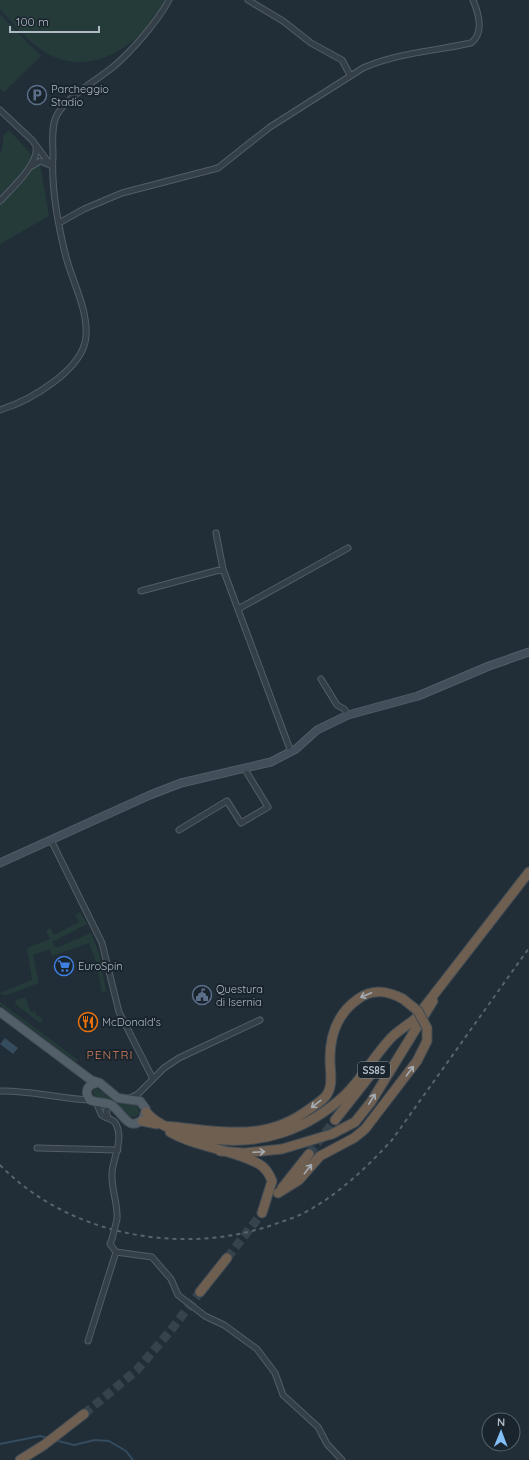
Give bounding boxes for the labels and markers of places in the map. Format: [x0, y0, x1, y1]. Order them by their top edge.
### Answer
place label: Parcheggio Stadio [51, 82, 109, 109]
parking icon: Parcheggio Stadio [26, 84, 48, 106]
supermarket icon: EuroSpin [53, 955, 75, 977]
place label: EuroSpin [78, 959, 123, 973]
place label: Questura di Isernia [216, 982, 263, 1009]
public building icon: Questura di Isernia [191, 984, 213, 1006]
restaurant icon: McDonald's [77, 1011, 99, 1033]
place label: McDonald's [102, 1015, 161, 1029]

